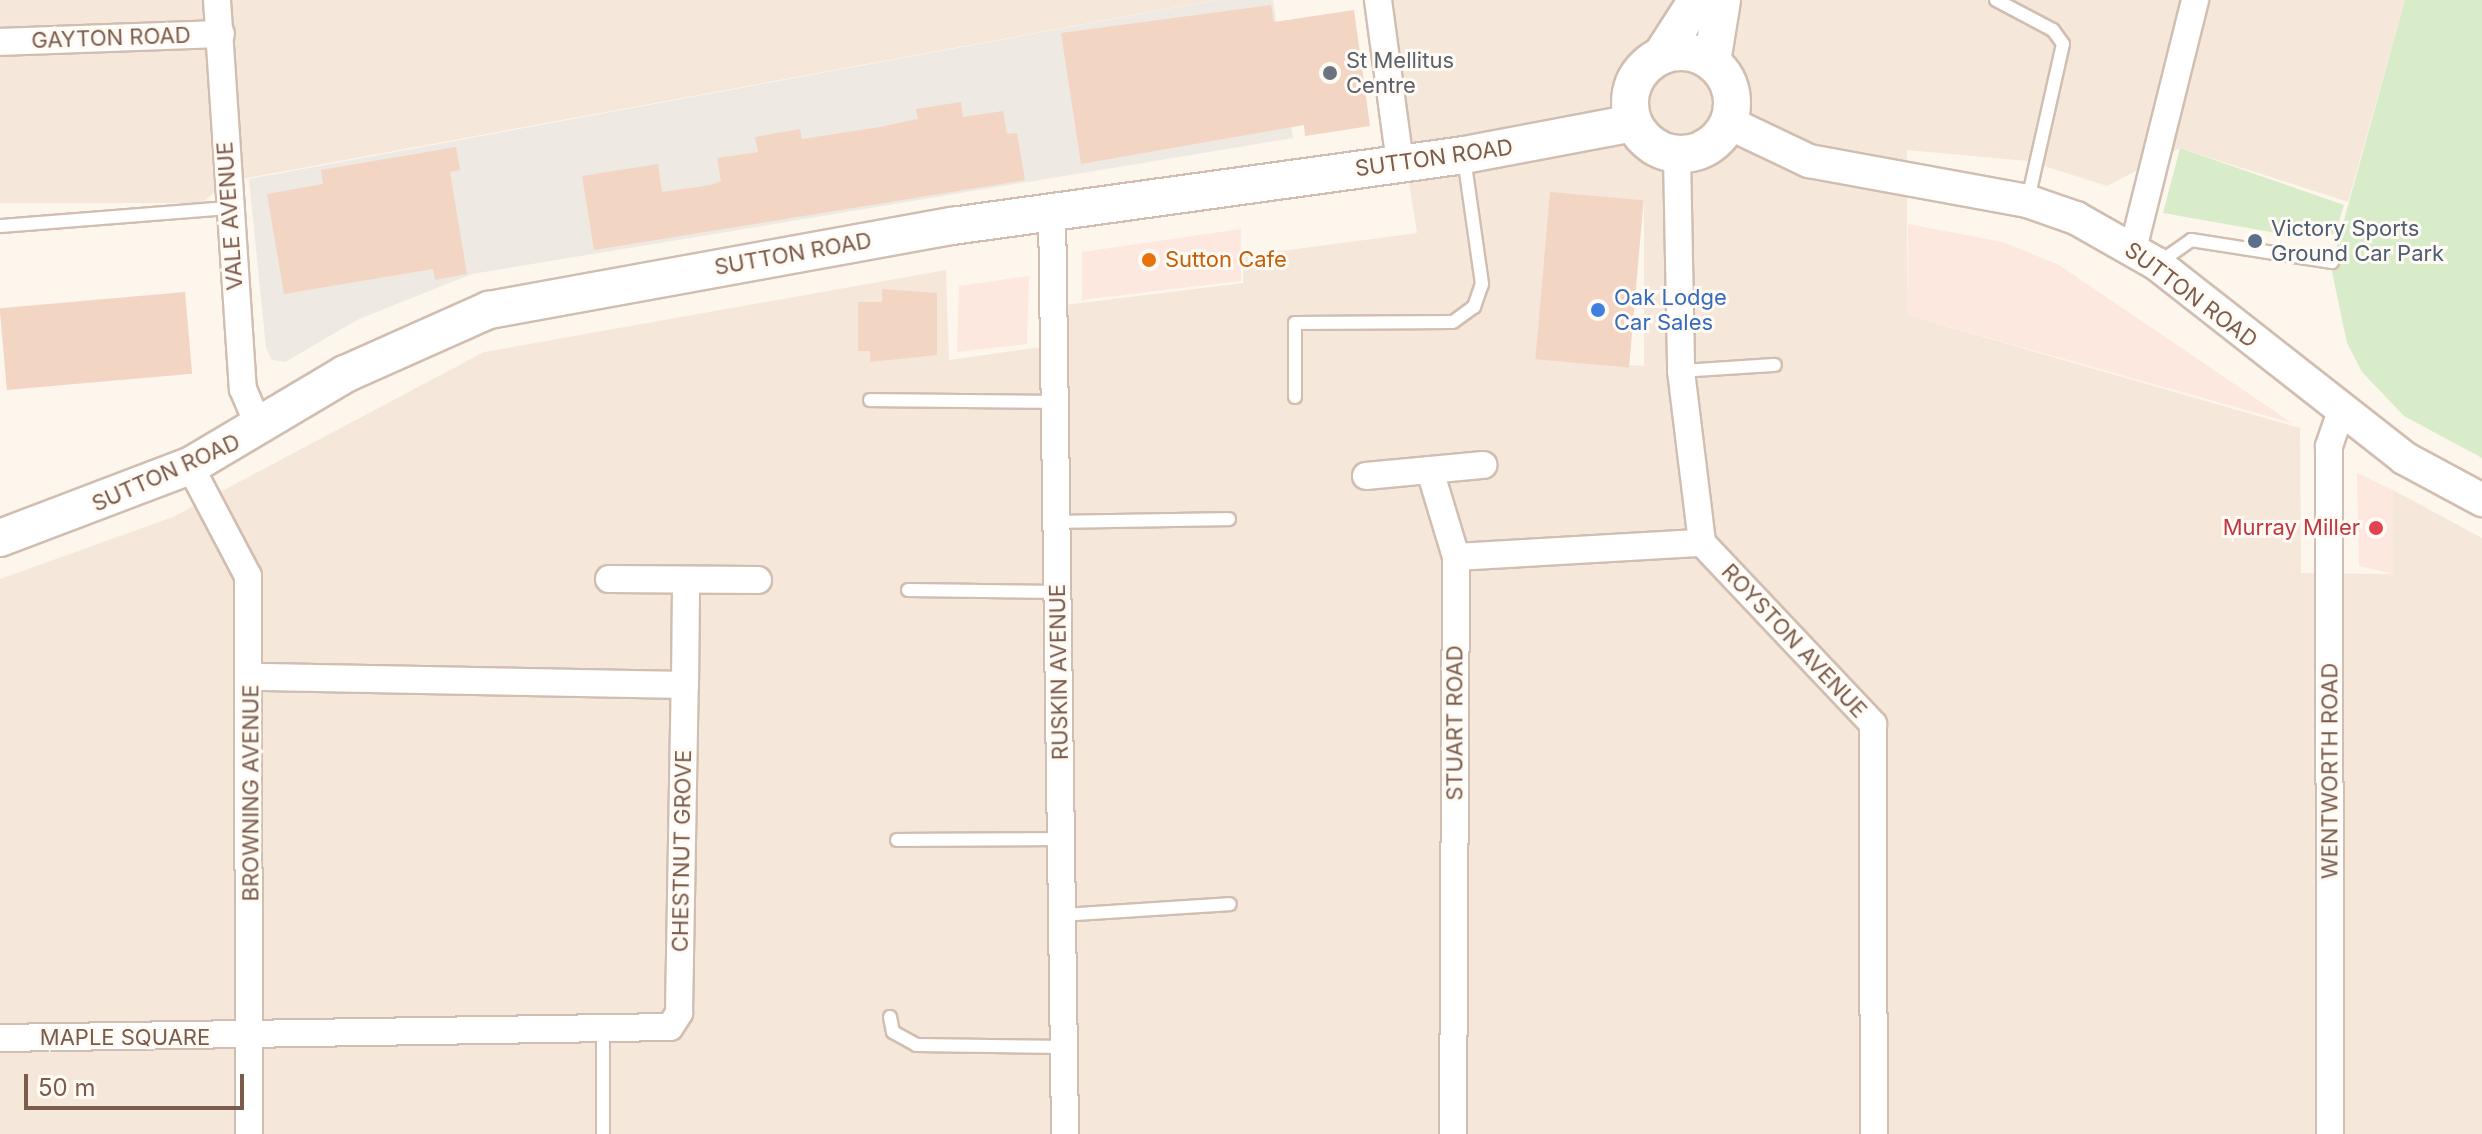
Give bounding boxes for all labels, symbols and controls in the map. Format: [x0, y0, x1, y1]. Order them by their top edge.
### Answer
street label: GAYTON ROAD [31, 22, 191, 54]
place label: St Mellitus Centre [1346, 47, 1454, 98]
marker: St Mellitus Centre [1321, 64, 1339, 82]
street label: SUTTON ROAD [1353, 134, 1515, 182]
street label: VALE AVENUE [212, 141, 248, 291]
place label: Victory Sports Ground Car Park [2271, 215, 2444, 266]
street label: SUTTON ROAD [712, 227, 874, 281]
marker: Victory Sports Ground Car Park [2246, 232, 2264, 250]
street label: SUTTON ROAD [2120, 237, 2262, 353]
place label: Sutton Cafe [1165, 247, 1287, 273]
marker: Sutton Cafe [1140, 251, 1158, 269]
place label: Oak Lodge Car Sales [1614, 284, 1727, 336]
marker: Oak Lodge Car Sales [1589, 301, 1607, 319]
street label: SUTTON ROAD [88, 429, 244, 517]
place label: Murray Miller [2223, 515, 2360, 541]
marker: Murray Miller [2367, 519, 2385, 537]
street label: ROYSTON AVENUE [1716, 559, 1872, 723]
street label: RUSKIN AVENUE [1044, 584, 1074, 760]
street label: STUART ROAD [1442, 645, 1468, 801]
street label: WENTWORTH ROAD [2317, 663, 2343, 879]
street label: BROWNING AVENUE [238, 685, 264, 901]
street label: CHESTNUT GROVE [667, 750, 697, 952]
street label: MAPLE SQUARE [40, 1025, 210, 1051]
scale bar [28, 1058, 248, 1108]
text: 50 m [38, 1073, 96, 1102]

